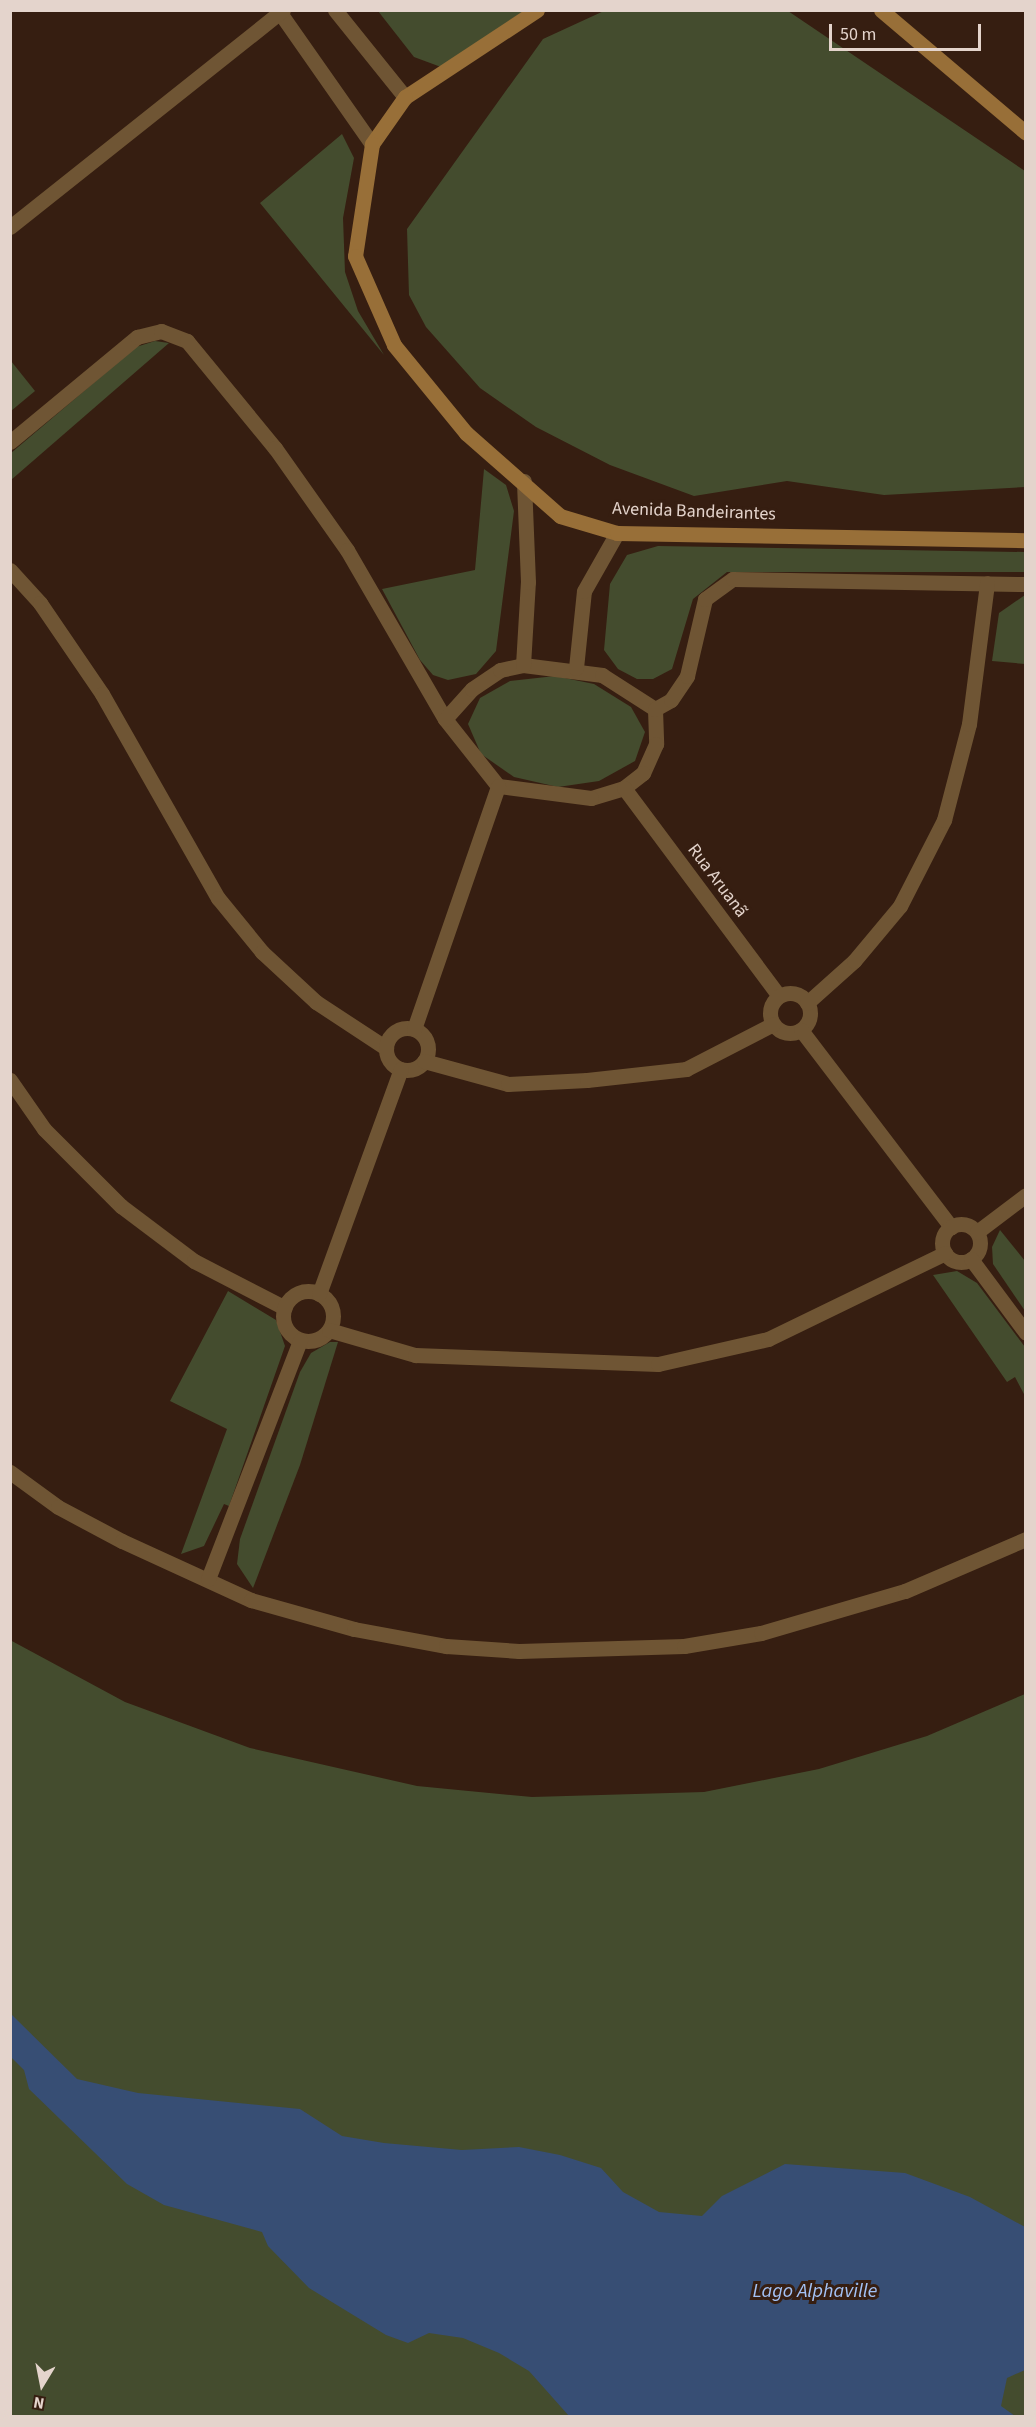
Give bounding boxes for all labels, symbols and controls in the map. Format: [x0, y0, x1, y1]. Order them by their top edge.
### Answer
scale bar [832, 12, 984, 50]
text: 50 m [840, 22, 876, 47]
street label: Avenida Bandeirantes [612, 498, 776, 526]
street label: Rua Aruanã [682, 840, 752, 922]
water label: Lago Alphaville [753, 2279, 877, 2303]
north arrow [12, 2355, 72, 2415]
text: N [32, 2391, 46, 2414]

